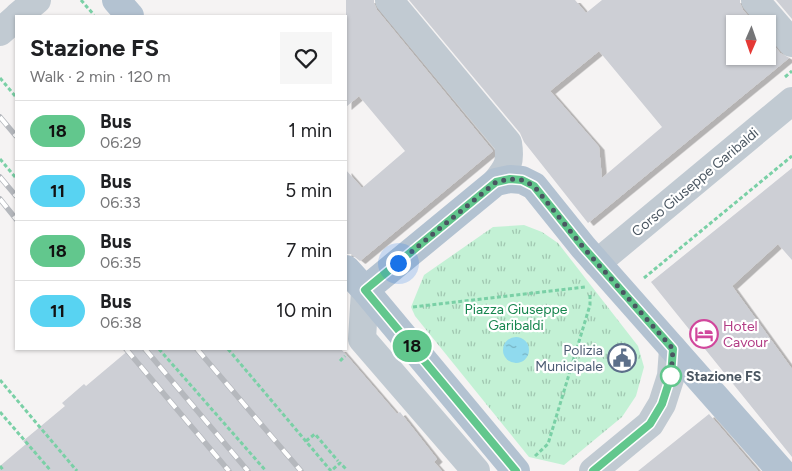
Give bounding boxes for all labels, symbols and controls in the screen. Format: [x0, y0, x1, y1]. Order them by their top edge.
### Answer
north arrow [726, 15, 776, 65]
map controls [726, 15, 776, 65]
button: heart [280, 32, 332, 84]
text: Stazione FS [30, 33, 159, 62]
text: Walk · 2 min · 120 m [30, 67, 171, 86]
text: Bus [100, 110, 131, 133]
text: 1 min [288, 119, 332, 142]
text: 18 [48, 120, 67, 142]
street label: Corso Giuseppe Garibaldi [628, 124, 762, 240]
text: 06:29 [100, 133, 141, 152]
text: Bus [100, 170, 131, 193]
text: 5 min [285, 179, 332, 202]
text: 11 [50, 180, 65, 202]
text: 06:33 [100, 193, 141, 212]
text: Bus [100, 230, 131, 253]
text: 7 min [286, 239, 332, 262]
text: 18 [48, 240, 67, 262]
your location [386, 251, 411, 276]
text: 06:35 [100, 253, 141, 272]
text: Bus [100, 290, 131, 313]
text: 10 min [276, 299, 332, 322]
text: 11 [50, 300, 65, 322]
park label: Piazza Giuseppe Garibaldi [465, 301, 568, 334]
text: 06:38 [100, 313, 142, 332]
place label: Hotel Cavour [723, 318, 768, 351]
hotel icon: Hotel Cavour [689, 319, 719, 349]
line badge: 18 [390, 330, 434, 362]
text: 18 [403, 335, 421, 357]
place label: Polizia Municipale [535, 342, 603, 375]
public building icon: Polizia Municipale [607, 343, 637, 373]
marker: Stazione FS [660, 365, 682, 387]
place label: Stazione FS [686, 368, 761, 385]

